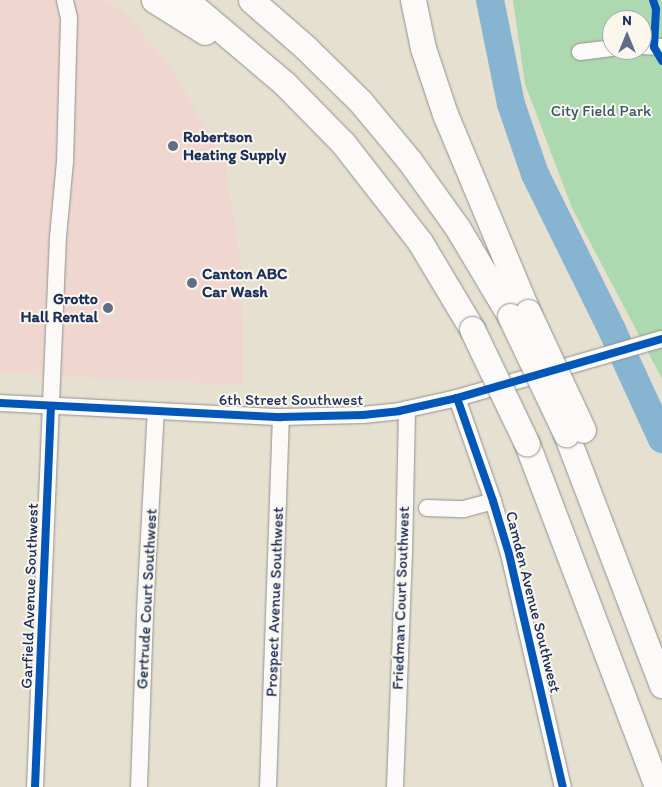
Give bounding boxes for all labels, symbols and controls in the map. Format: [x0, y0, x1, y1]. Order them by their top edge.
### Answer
north arrow [602, 10, 652, 60]
text: N [622, 12, 632, 29]
park label: City Field Park [551, 101, 651, 121]
place label: Robertson Heating Supply [183, 127, 286, 165]
marker: Robertson Heating Supply [167, 140, 179, 152]
place label: Canton ABC Car Wash [202, 264, 287, 302]
marker: Canton ABC Car Wash [186, 277, 198, 289]
place label: Grotto Hall Rental [21, 289, 98, 327]
marker: Grotto Hall Rental [102, 302, 114, 314]
street label: 6th Street Southwest [219, 390, 363, 410]
street label: Garfield Avenue Southwest [17, 503, 43, 689]
street label: Friedman Court Southwest [388, 506, 414, 690]
street label: Prospect Avenue Southwest [262, 507, 288, 697]
street label: Gertrude Court Southwest [133, 508, 161, 690]
street label: Camden Avenue Southwest [501, 509, 565, 695]

